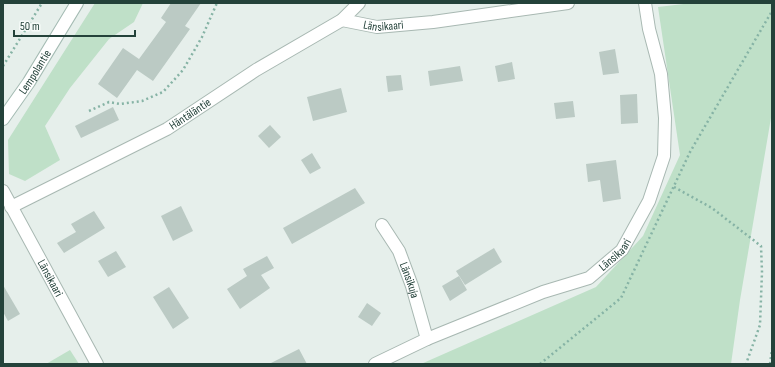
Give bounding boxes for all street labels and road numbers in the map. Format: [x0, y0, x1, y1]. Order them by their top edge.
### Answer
street label: Länsikaari [362, 17, 404, 34]
street label: Lempolantie [15, 47, 55, 97]
street label: Häntäläntie [166, 94, 214, 133]
street label: Länsikaari [596, 236, 634, 274]
street label: Länsikaari [34, 257, 66, 299]
street label: Länsikuja [396, 260, 423, 300]

